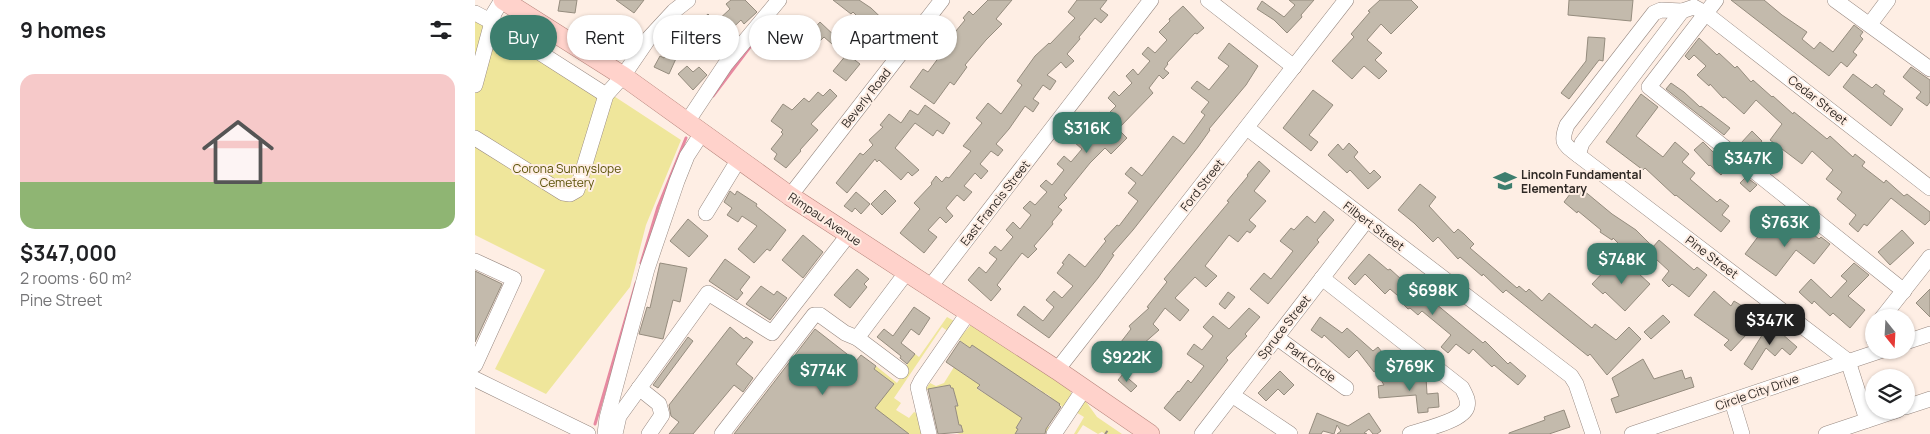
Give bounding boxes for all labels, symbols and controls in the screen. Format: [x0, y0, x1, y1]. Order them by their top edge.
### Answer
chip: Buy [490, 15, 557, 60]
chip: Rent [567, 15, 643, 60]
chip: Filters [653, 15, 739, 60]
chip: New [749, 15, 821, 60]
chip: Apartment [831, 15, 957, 60]
text: 9 homes [20, 16, 106, 44]
icon: filters [427, 16, 455, 44]
street label: Beverly Road [837, 65, 895, 131]
street label: Cedar Street [1785, 71, 1851, 129]
icon: home [193, 107, 283, 197]
pin: $316K [1052, 112, 1122, 154]
text: $316K [1064, 117, 1110, 139]
pin: $347K [1713, 142, 1783, 184]
text: $347K [1724, 147, 1772, 169]
street label: Ford Street [1176, 155, 1228, 215]
street label: East Francis Street [956, 157, 1034, 249]
park label: Corona Sunnyslope Cemetery [513, 160, 621, 191]
place label: Lincoln Fundamental Elementary [1521, 166, 1642, 197]
school or university icon: Lincoln Fundamental Elementary [1492, 168, 1518, 194]
street label: Rimpau Avenue [785, 188, 865, 250]
street label: Filbert Street [1340, 197, 1408, 255]
pin: $763K [1750, 206, 1820, 248]
text: $763K [1761, 211, 1809, 233]
street label: Pine Street [1682, 232, 1742, 283]
text: $347,000 [20, 239, 117, 267]
pin: $748K [1587, 242, 1657, 285]
text: $748K [1598, 248, 1646, 270]
text: 2 rooms · 60 m² [20, 267, 132, 289]
pin: $698K [1398, 274, 1468, 316]
text: $698K [1408, 279, 1458, 301]
text: Pine Street [20, 289, 102, 311]
street label: Spruce Street [1254, 291, 1315, 363]
pin: $347K [1735, 304, 1805, 346]
text: $347K [1746, 309, 1794, 331]
north arrow [1865, 309, 1915, 359]
map controls [1865, 309, 1915, 419]
street label: Park Circle [1282, 338, 1340, 386]
pin: $922K [1092, 340, 1162, 383]
text: $922K [1102, 346, 1152, 368]
pin: $769K [1375, 350, 1445, 392]
pin: $774K [788, 354, 858, 396]
text: $769K [1386, 355, 1434, 377]
text: $774K [800, 359, 846, 381]
button: layers [1865, 369, 1915, 419]
street label: Circle City Drive [1713, 370, 1801, 414]

